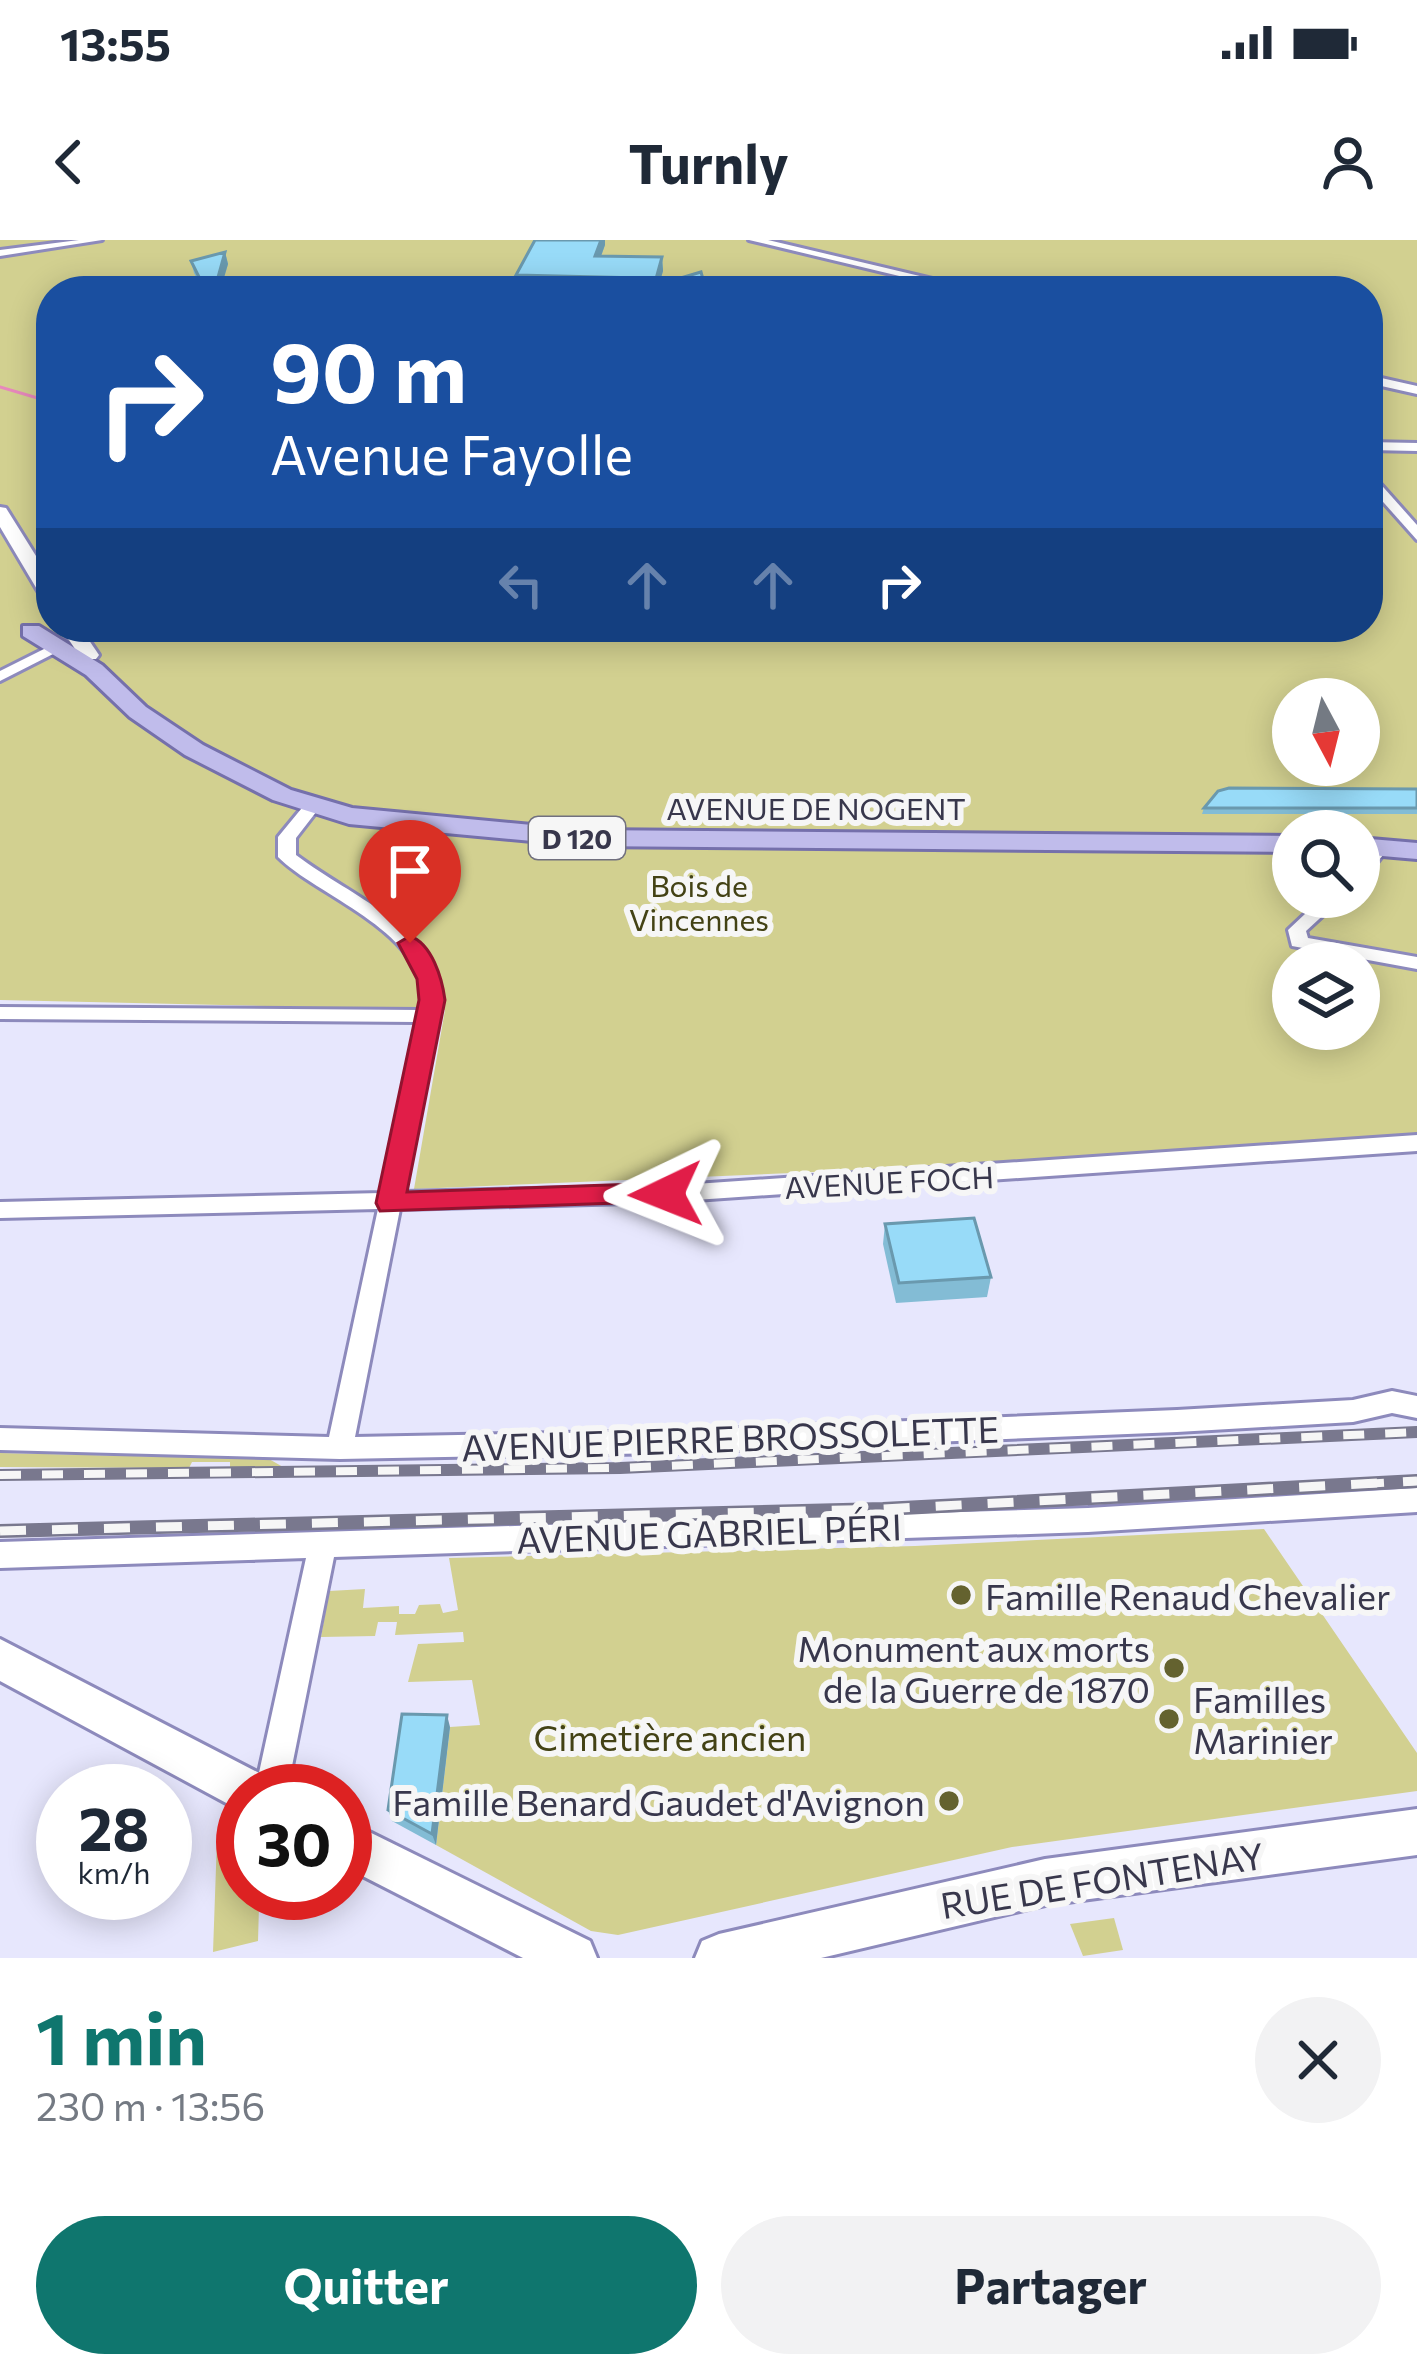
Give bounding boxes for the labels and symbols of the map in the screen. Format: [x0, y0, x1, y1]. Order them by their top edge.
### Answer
north arrow [1272, 678, 1380, 786]
street label: AVENUE DE NOGENT [666, 789, 966, 826]
road number: D 120 [529, 817, 625, 859]
pin [359, 820, 461, 943]
park label: Bois de Vincennes [629, 866, 769, 937]
position arrow [603, 1131, 729, 1257]
street label: AVENUE FOCH [783, 1157, 995, 1205]
street label: AVENUE PIERRE BROSSOLETTE [460, 1406, 1000, 1468]
street label: AVENUE GABRIEL PÉRI [516, 1503, 902, 1561]
place label: Famille Renaud Chevalier [985, 1573, 1390, 1617]
marker: Famille Renaud Chevalier [948, 1582, 974, 1608]
place label: Monument aux morts de la Guerre de 1870 [797, 1625, 1150, 1710]
marker: Monument aux morts de la Guerre de 1870 [1161, 1655, 1187, 1681]
place label: Familles Marinier [1193, 1676, 1333, 1761]
marker: Familles Marinier [1156, 1706, 1182, 1732]
park label: Cimetière ancien [534, 1714, 806, 1758]
speed limit sign: 30 [216, 1764, 372, 1920]
place label: Famille Benard Gaudet d'Avignon [392, 1779, 925, 1823]
marker: Famille Benard Gaudet d'Avignon [936, 1788, 962, 1814]
street label: RUE DE FONTENAY [937, 1832, 1267, 1926]

